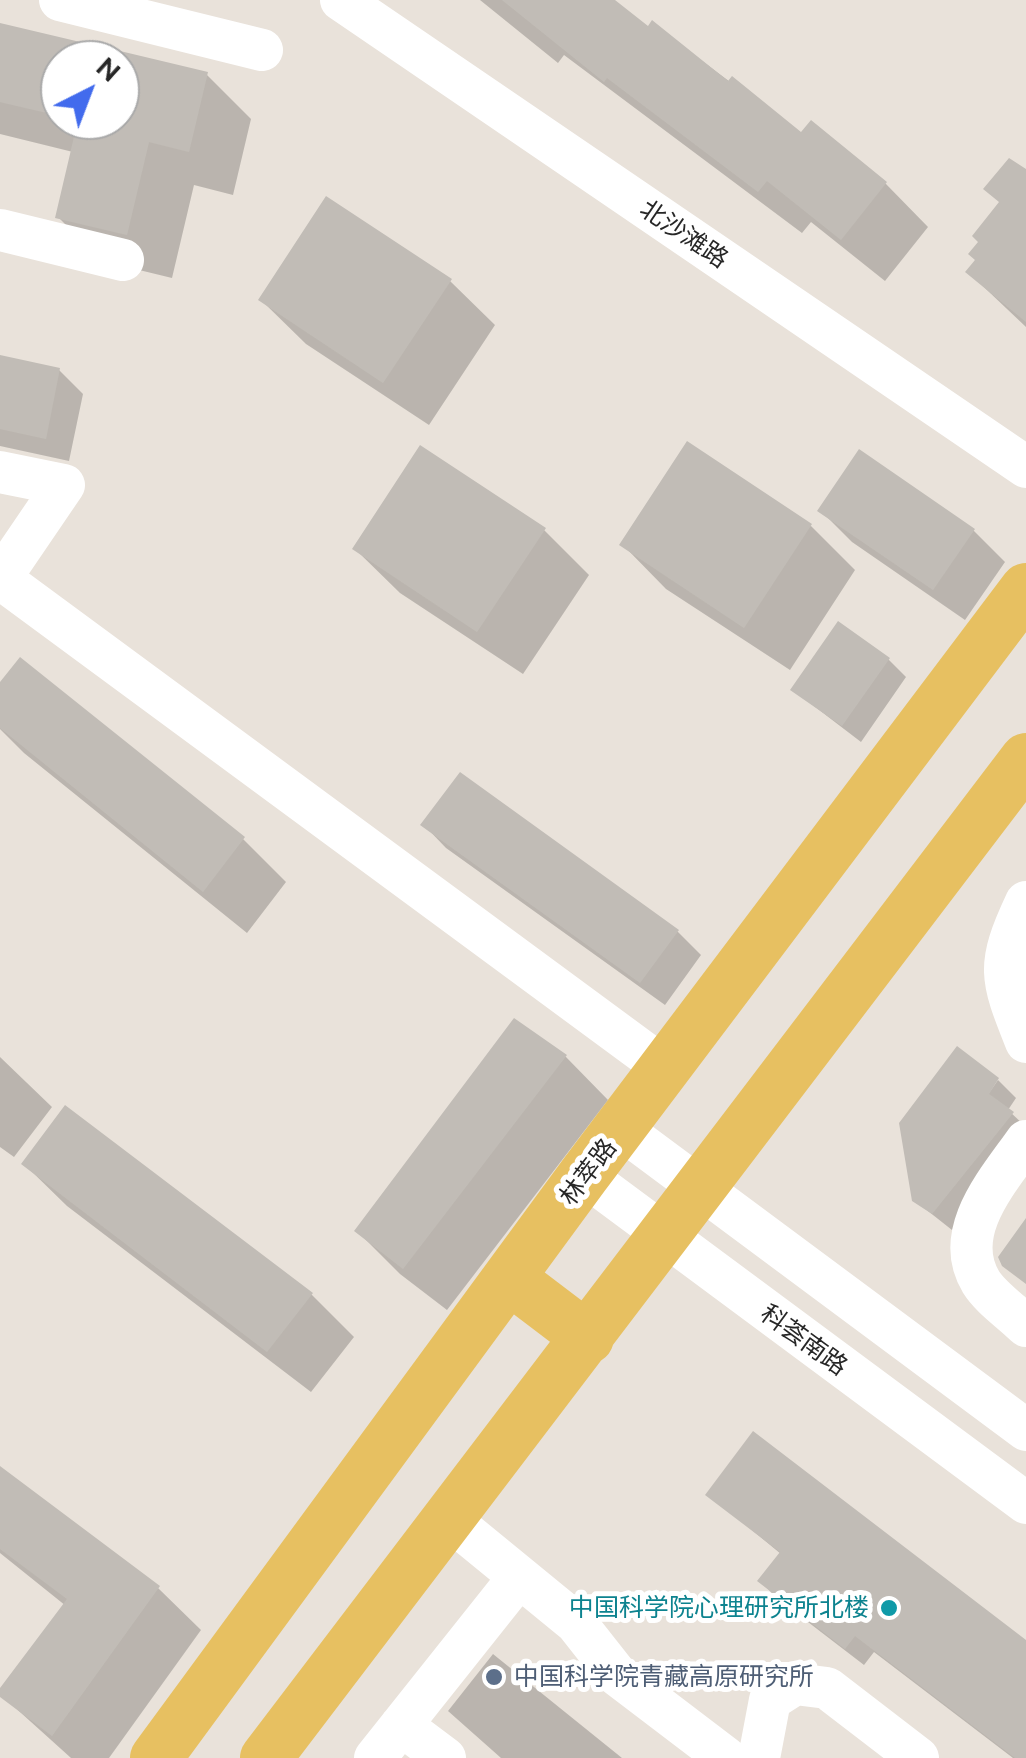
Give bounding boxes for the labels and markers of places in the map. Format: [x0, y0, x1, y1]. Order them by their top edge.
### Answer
place label: 中国科学院心理研究所北楼 [569, 1593, 869, 1623]
marker: 中国科学院心理研究所北楼 [878, 1597, 900, 1619]
place label: 中国科学院青藏高原研究所 [514, 1662, 814, 1692]
marker: 中国科学院青藏高原研究所 [483, 1666, 505, 1688]

